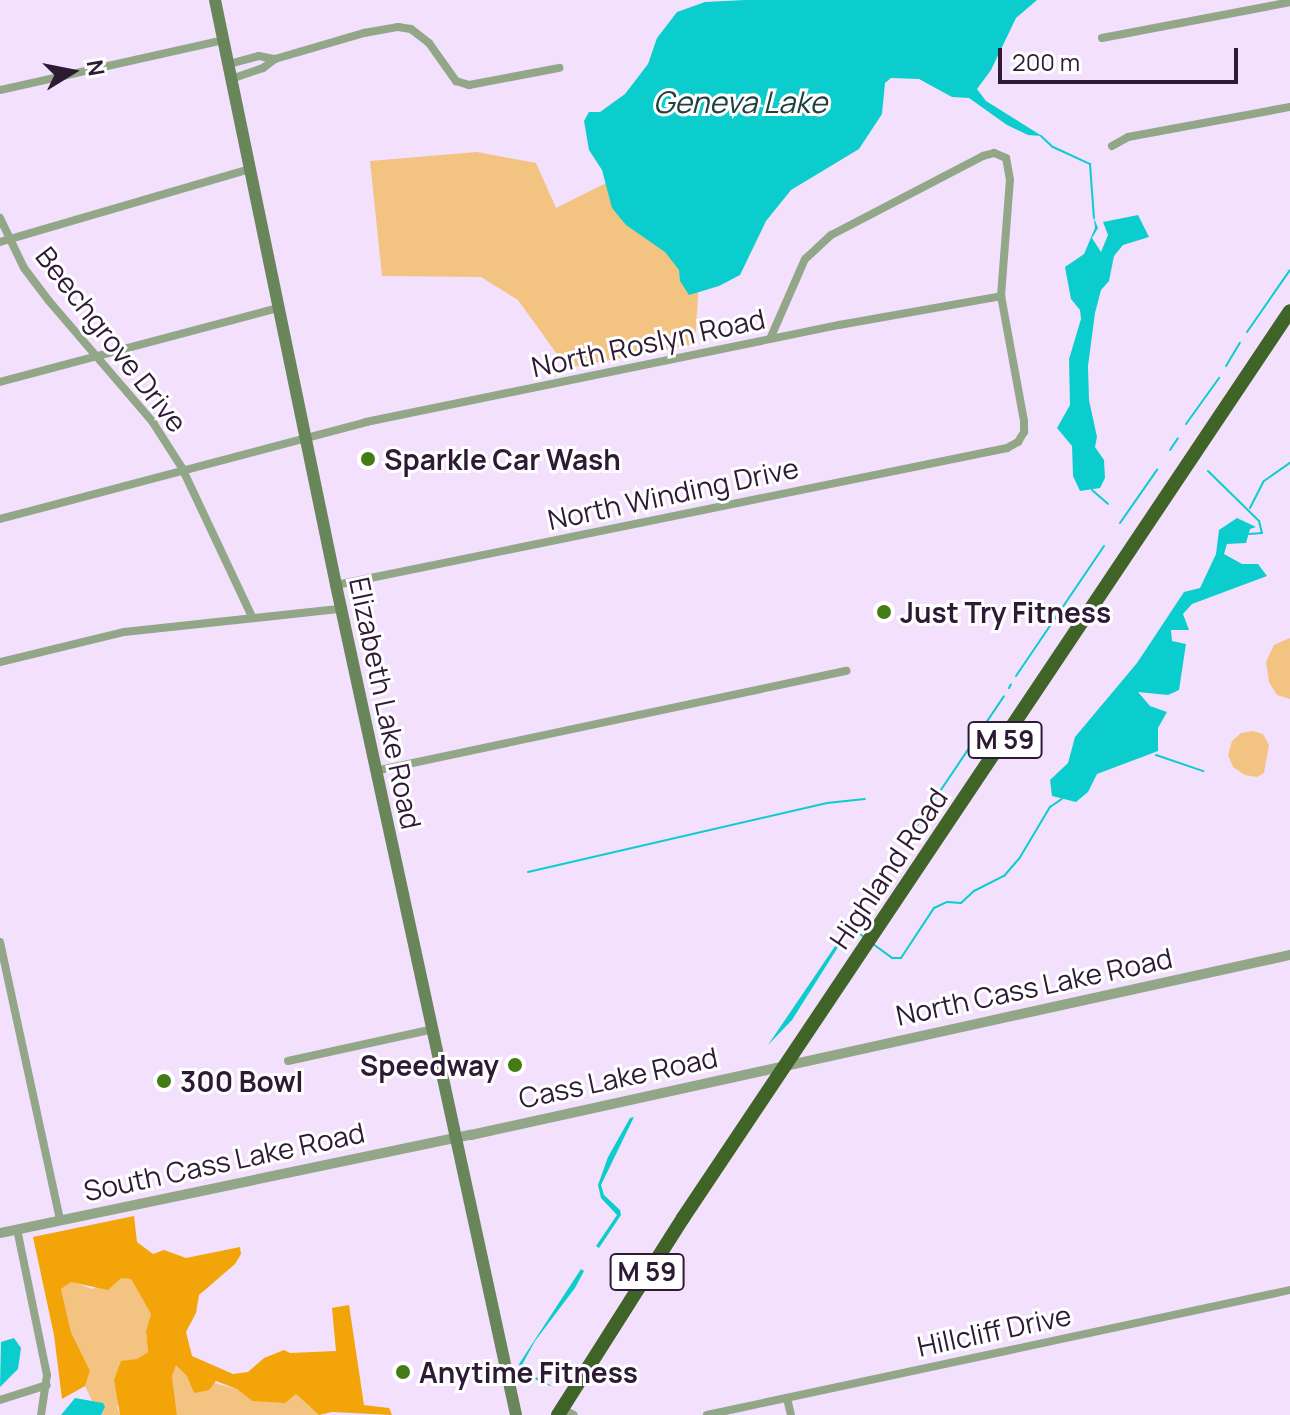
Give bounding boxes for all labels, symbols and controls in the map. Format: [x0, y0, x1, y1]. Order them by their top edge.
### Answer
north arrow [32, 32, 112, 112]
scale bar [1002, 32, 1242, 82]
text: 200 m [1012, 45, 1080, 78]
text: N [79, 57, 112, 78]
water label: Geneva Lake [653, 84, 827, 120]
street label: Beechgrove Drive [29, 240, 195, 438]
street label: North Roslyn Road [528, 301, 768, 383]
place label: Sparkle Car Wash [384, 442, 621, 476]
marker: Sparkle Car Wash [359, 450, 377, 468]
street label: North Winding Drive [545, 450, 801, 536]
street label: Elizabeth Lake Road [343, 574, 429, 832]
place label: Just Try Fitness [900, 595, 1111, 629]
marker: Just Try Fitness [875, 603, 893, 621]
road number: M 59 [967, 718, 1043, 762]
street label: Highland Road [822, 781, 954, 955]
street label: North Cass Lake Road [893, 940, 1175, 1032]
street label: Cass Lake Road [516, 1040, 720, 1114]
place label: Speedway [360, 1048, 499, 1082]
marker: Speedway [506, 1056, 524, 1074]
place label: 300 Bowl [180, 1064, 303, 1098]
marker: 300 Bowl [155, 1072, 173, 1090]
street label: South Cass Lake Road [80, 1115, 368, 1207]
road number: M 59 [609, 1250, 685, 1294]
street label: Hillcliff Drive [914, 1297, 1074, 1363]
place label: Anytime Fitness [419, 1355, 638, 1389]
marker: Anytime Fitness [394, 1363, 412, 1381]

